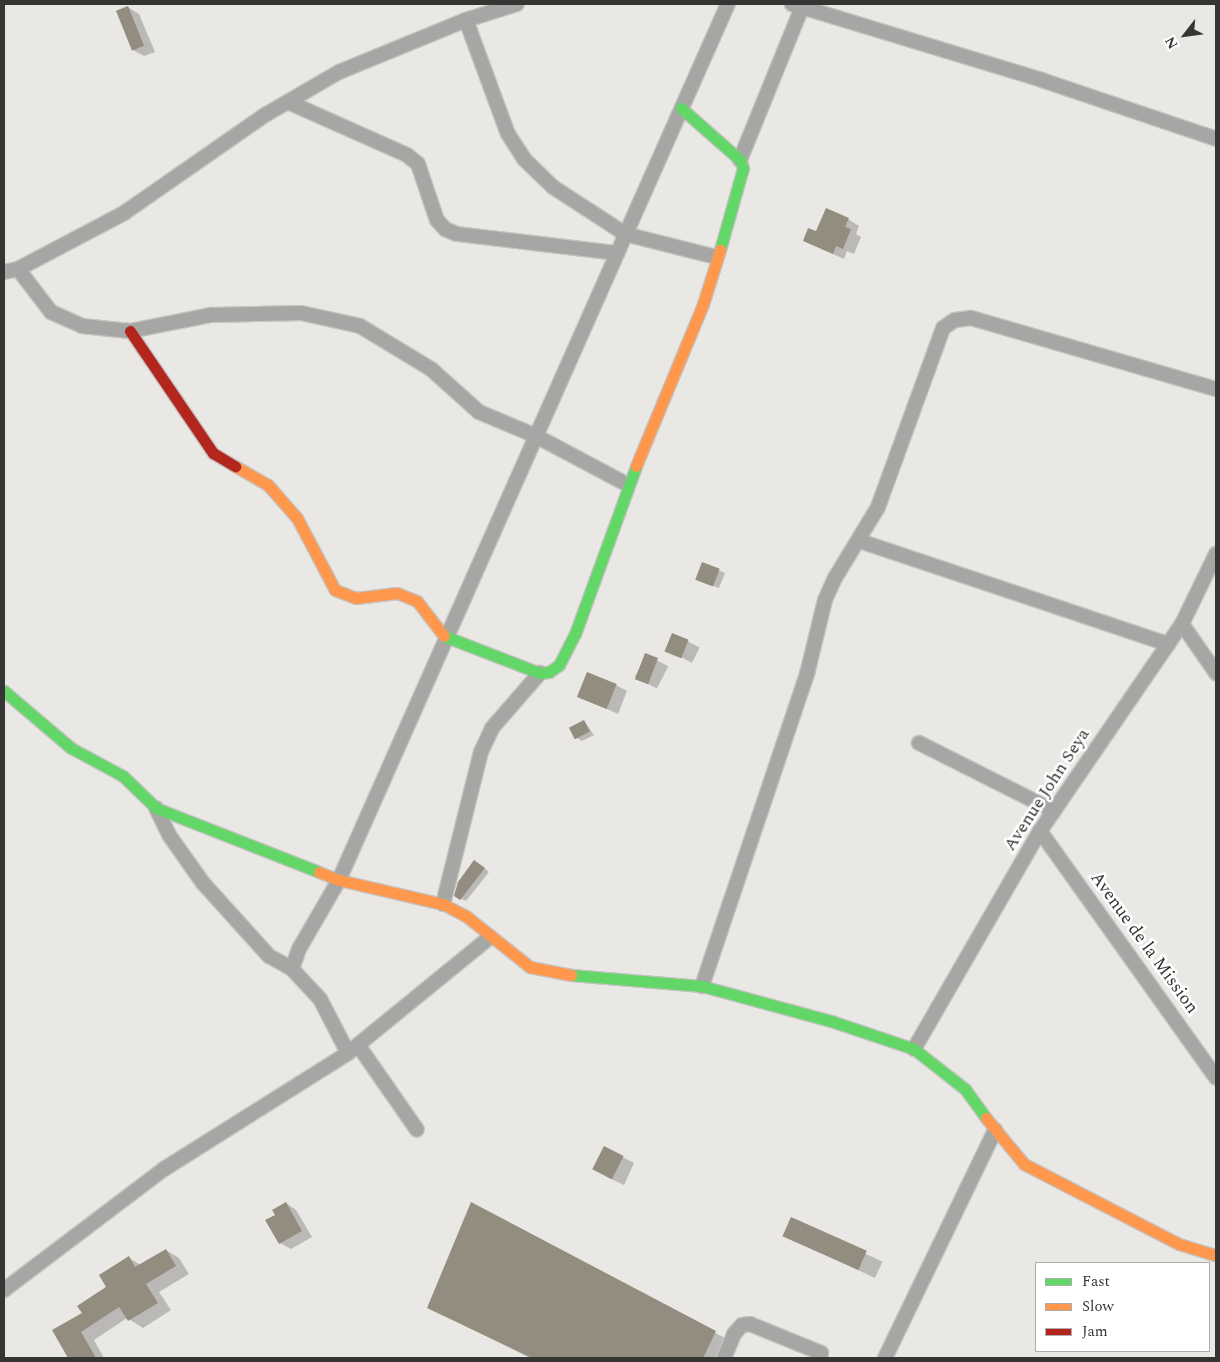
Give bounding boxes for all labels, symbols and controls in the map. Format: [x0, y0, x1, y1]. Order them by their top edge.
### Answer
north arrow [1160, 10, 1210, 60]
text: N [1160, 33, 1184, 53]
street label: Avenue John Seya [999, 725, 1095, 855]
street label: Avenue de la Mission [1085, 868, 1203, 1018]
legend [1035, 1262, 1210, 1352]
text: Fast [1082, 1270, 1110, 1293]
text: Slow [1082, 1295, 1114, 1318]
text: Jam [1082, 1320, 1108, 1343]

